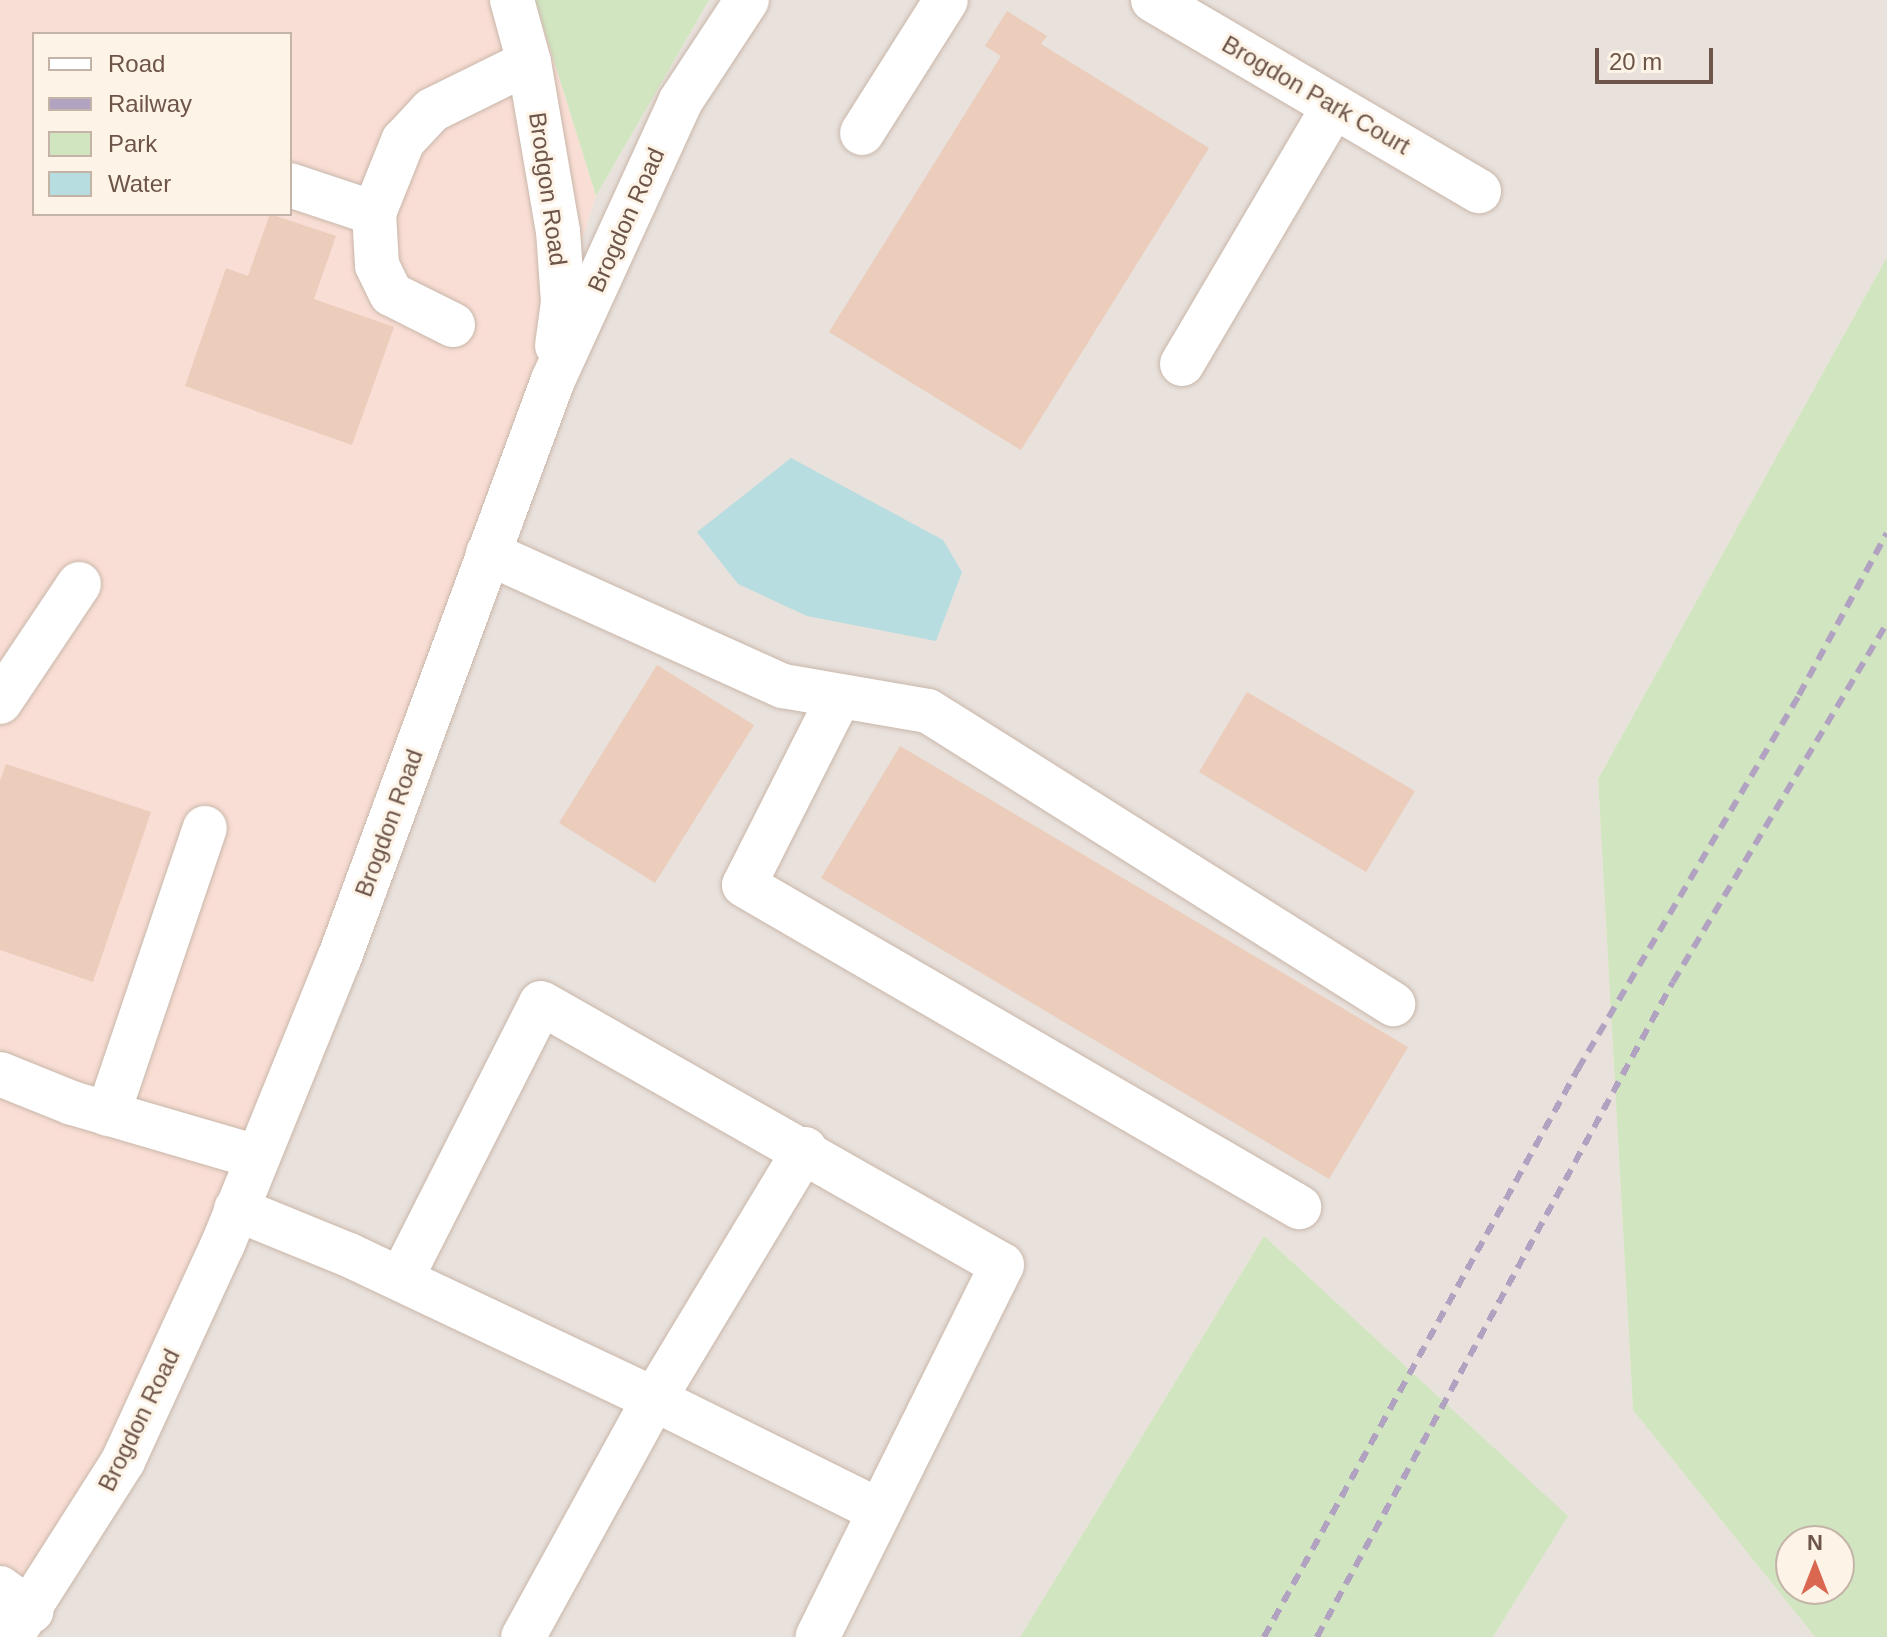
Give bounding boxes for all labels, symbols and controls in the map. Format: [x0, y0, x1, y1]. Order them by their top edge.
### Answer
street label: Brogdon Park Court [1217, 30, 1415, 160]
legend [32, 32, 292, 216]
scale bar [1599, 32, 1717, 82]
text: 20 m [1609, 48, 1662, 75]
text: Road [108, 50, 165, 77]
text: Railway [108, 90, 192, 117]
street label: Brodgon Road [523, 110, 573, 268]
text: Park [108, 130, 157, 157]
street label: Brogdon Road [581, 143, 671, 297]
text: Water [108, 170, 171, 197]
street label: Brogdon Road [349, 745, 429, 901]
street label: Brogdon Road [92, 1344, 186, 1496]
north arrow [1775, 1525, 1855, 1605]
text: N [1807, 1530, 1823, 1555]

